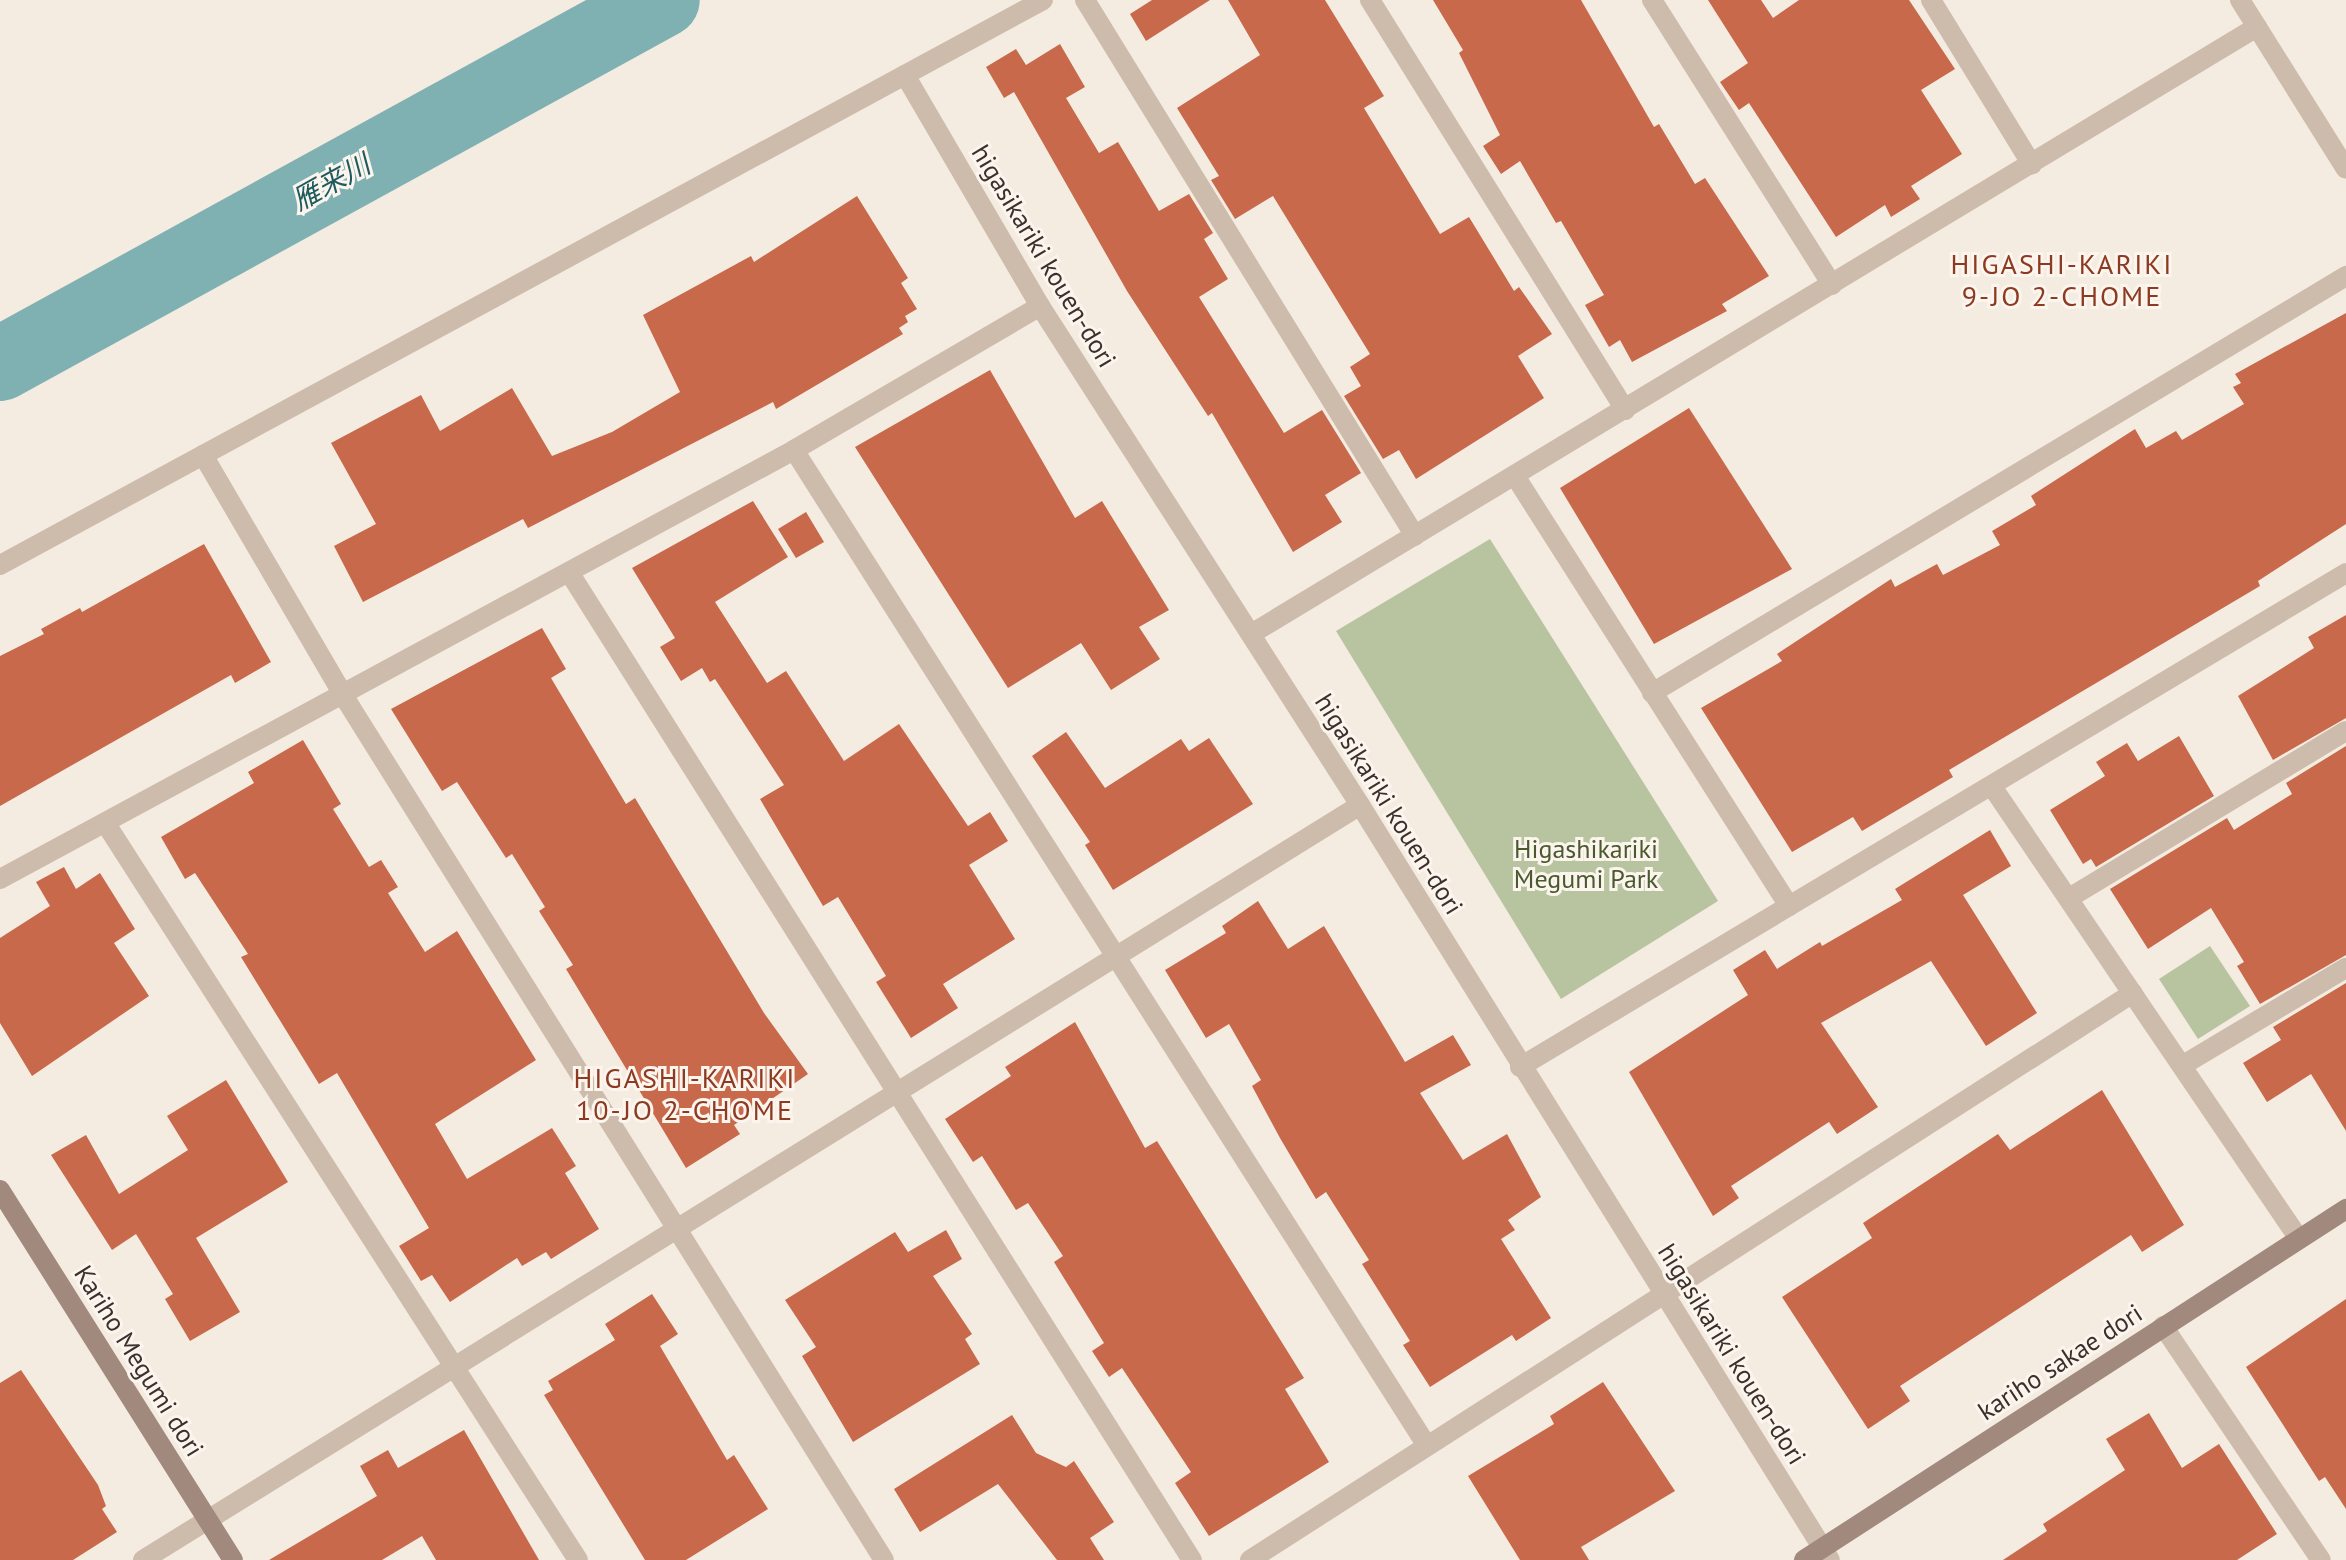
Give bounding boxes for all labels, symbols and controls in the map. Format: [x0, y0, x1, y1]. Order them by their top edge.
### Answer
street label: higasikariki kouen-dori [965, 139, 1123, 373]
water label: 雁来川 [286, 147, 376, 217]
district label: HIGASHI-KARIKI 9-JO 2-CHOME [1950, 247, 2174, 313]
street label: higasikariki kouen-dori [1308, 688, 1470, 920]
park label: Higashikariki Megumi Park [1514, 833, 1658, 894]
district label: HIGASHI-KARIKI 10-JO 2-CHOME [573, 1061, 797, 1127]
street label: higasikariki kouen-dori [1651, 1238, 1813, 1470]
street label: Kariho Megumi dori [68, 1260, 210, 1462]
street label: kariho sakae dori [1972, 1297, 2148, 1427]

